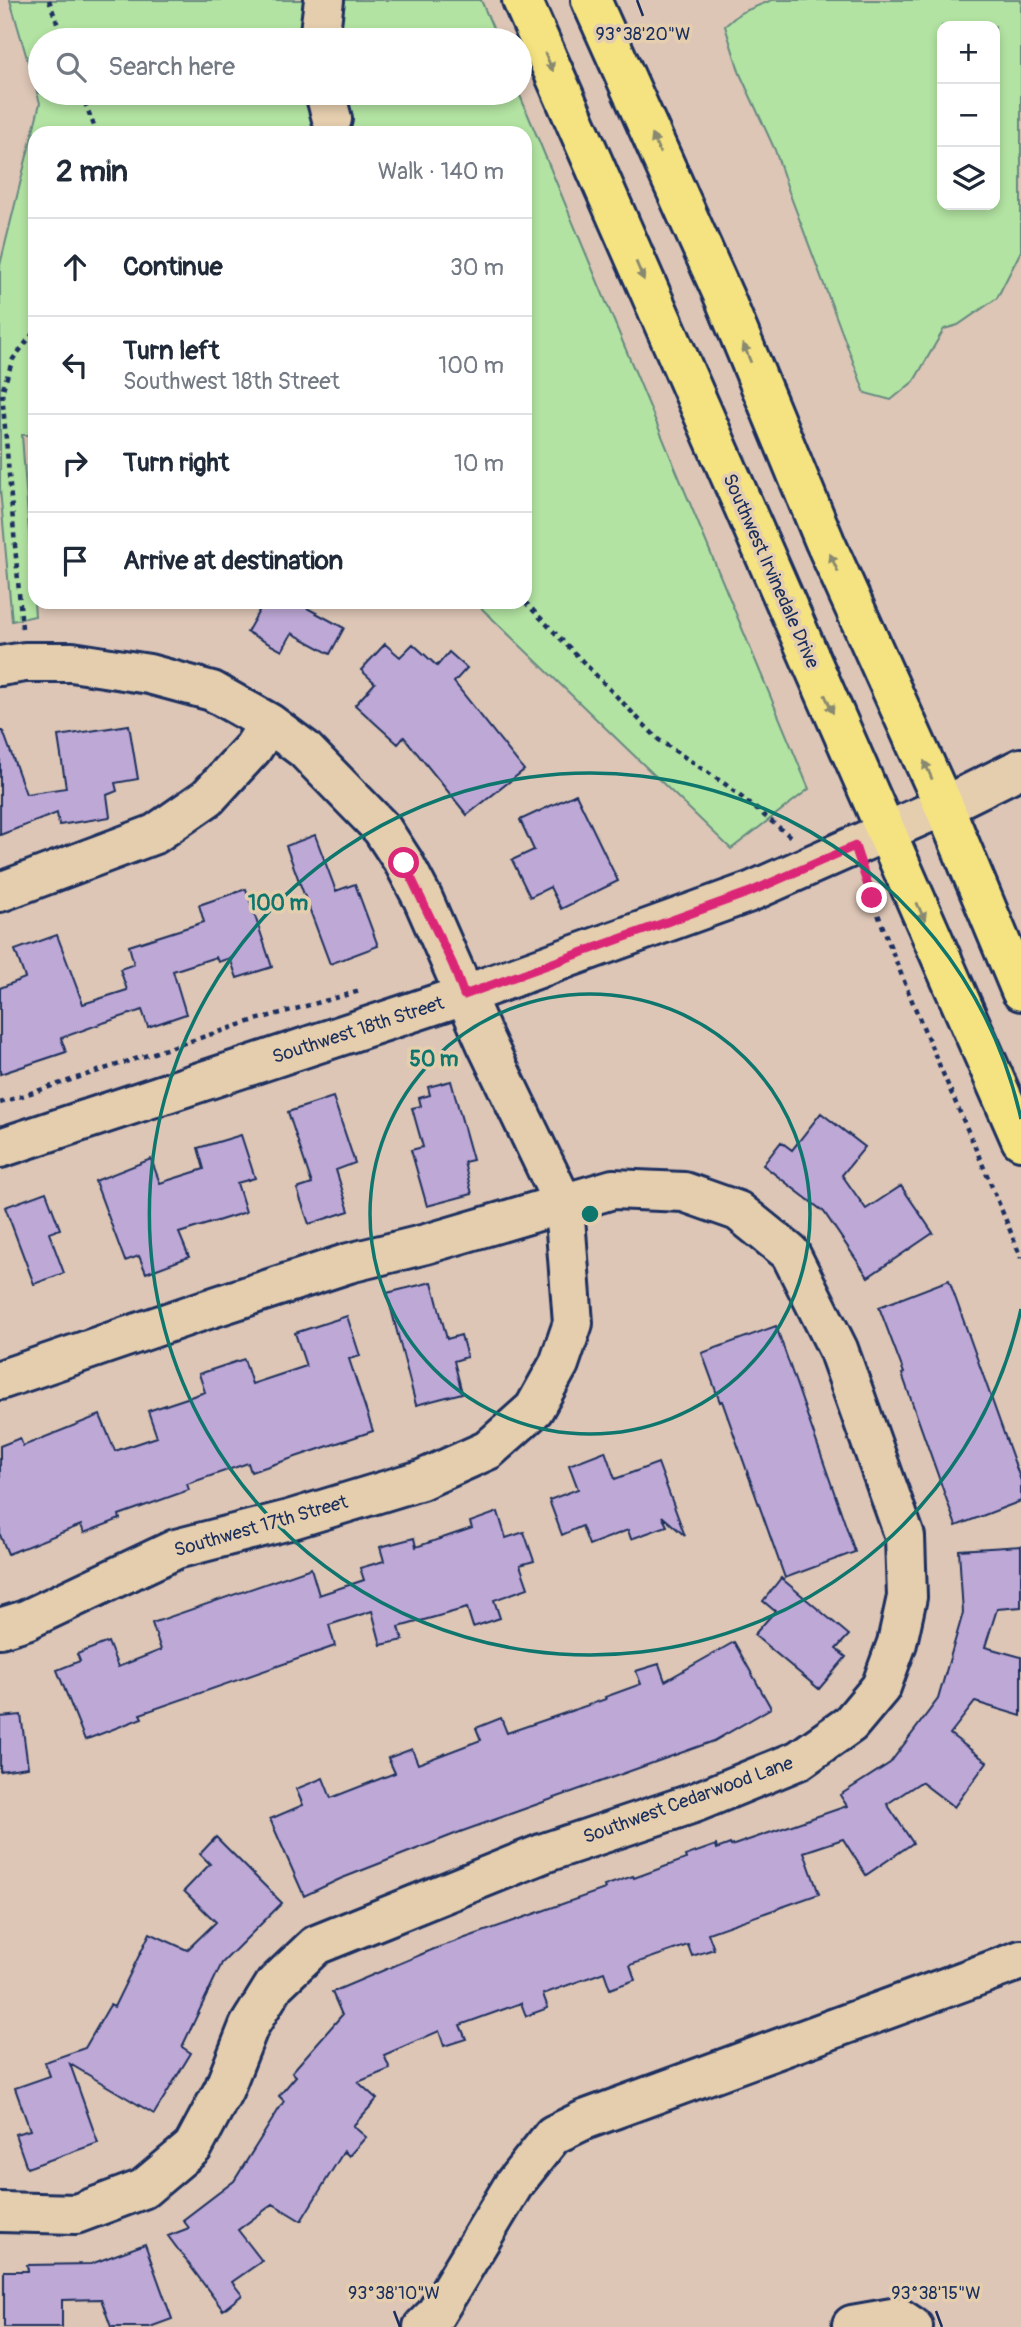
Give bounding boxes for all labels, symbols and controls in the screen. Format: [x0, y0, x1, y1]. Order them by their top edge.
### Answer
map controls [937, 21, 1000, 210]
button: + [937, 21, 1000, 84]
text: 93°38'20"W [596, 23, 690, 46]
search box [28, 28, 532, 105]
icon: search [52, 48, 90, 86]
text: Search here [108, 51, 235, 83]
one-way arrow [544, 52, 555, 73]
button: − [937, 84, 1000, 147]
one-way arrow [650, 134, 662, 154]
button: layers [937, 147, 1000, 210]
text: 2 min [56, 153, 128, 190]
text: Walk · 140 m [378, 157, 504, 186]
icon: ahead [56, 248, 94, 286]
text: Continue [123, 251, 223, 283]
text: 30 m [450, 253, 504, 282]
one-way arrow [635, 261, 646, 282]
text: Turn left [123, 335, 219, 367]
one-way arrow [741, 342, 752, 363]
icon: left [56, 346, 94, 384]
text: 100 m [438, 351, 504, 380]
text: Southwest 18th Street [123, 367, 340, 396]
icon: right [56, 444, 94, 482]
text: Turn right [123, 447, 229, 479]
text: 10 m [454, 449, 504, 478]
street label: Southwest Irvinedale Drive [717, 470, 825, 673]
icon: arrive [56, 542, 94, 580]
text: Arrive at destination [123, 545, 343, 577]
one-way arrow [828, 552, 839, 573]
one-way arrow [823, 694, 835, 714]
one-way arrow [922, 760, 934, 780]
route start [388, 847, 419, 878]
route end [856, 882, 887, 913]
text: 100 m [248, 890, 308, 917]
one-way arrow [916, 902, 927, 923]
street label: Southwest 18th Street [269, 991, 447, 1069]
text: 50 m [410, 1046, 459, 1073]
centre of rings [578, 1202, 602, 1226]
street label: Southwest 17th Street [171, 1490, 351, 1562]
street label: Southwest Cedarwood Lane [580, 1751, 797, 1849]
text: 93°38'10"W [348, 2282, 440, 2305]
text: 93°38'15"W [891, 2282, 981, 2305]

